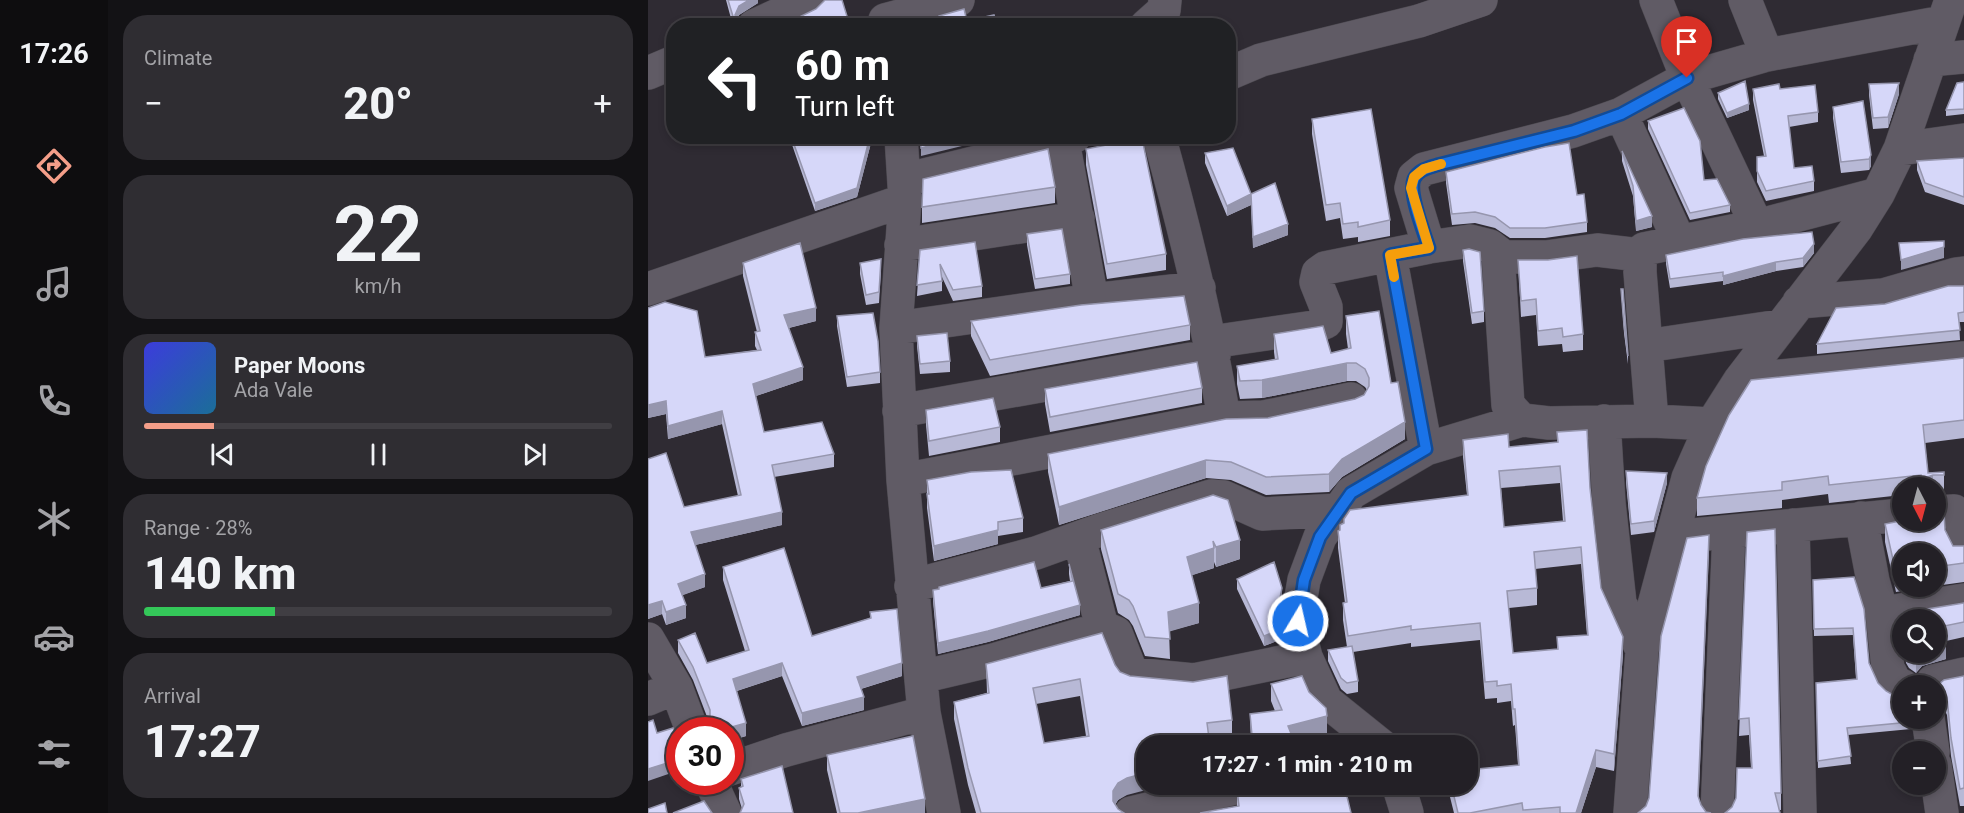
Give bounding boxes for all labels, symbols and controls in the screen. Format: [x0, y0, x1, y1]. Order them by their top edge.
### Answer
pin [1661, 16, 1712, 78]
icon: arrive [1670, 25, 1703, 58]
text: 17:26 [19, 38, 89, 70]
text: 60 m [795, 41, 890, 90]
icon: left [696, 42, 774, 120]
text: Climate [144, 46, 212, 70]
text: 20° [343, 77, 413, 130]
text: − [144, 84, 163, 123]
text: + [593, 84, 612, 123]
text: Turn left [795, 91, 895, 123]
icon: directions [33, 145, 75, 187]
text: 22 [333, 189, 423, 280]
icon: music [33, 263, 75, 305]
text: km/h [355, 274, 401, 298]
text: Paper Moons [234, 353, 365, 378]
text: Ada Vale [234, 378, 313, 402]
icon: phone [33, 380, 75, 422]
icon: previous [206, 438, 239, 471]
icon: pause [362, 438, 395, 471]
icon: next [518, 438, 551, 471]
north arrow [1892, 477, 1946, 531]
map controls [1892, 477, 1946, 795]
icon: climate [33, 498, 75, 540]
text: Range · 28% [144, 516, 252, 540]
button: sound [1892, 543, 1946, 597]
text: 140 km [144, 547, 296, 600]
position arrow [1266, 589, 1330, 653]
button: search [1892, 609, 1946, 663]
icon: car [33, 616, 75, 658]
button: + [1892, 675, 1946, 729]
text: Arrival [144, 684, 201, 708]
text: 17:27 [144, 715, 261, 768]
speed limit sign: 30 [666, 717, 744, 795]
icon: filters [33, 733, 75, 775]
button: − [1892, 741, 1946, 795]
text: 17:27 · 1 min · 210 m [1202, 752, 1412, 777]

